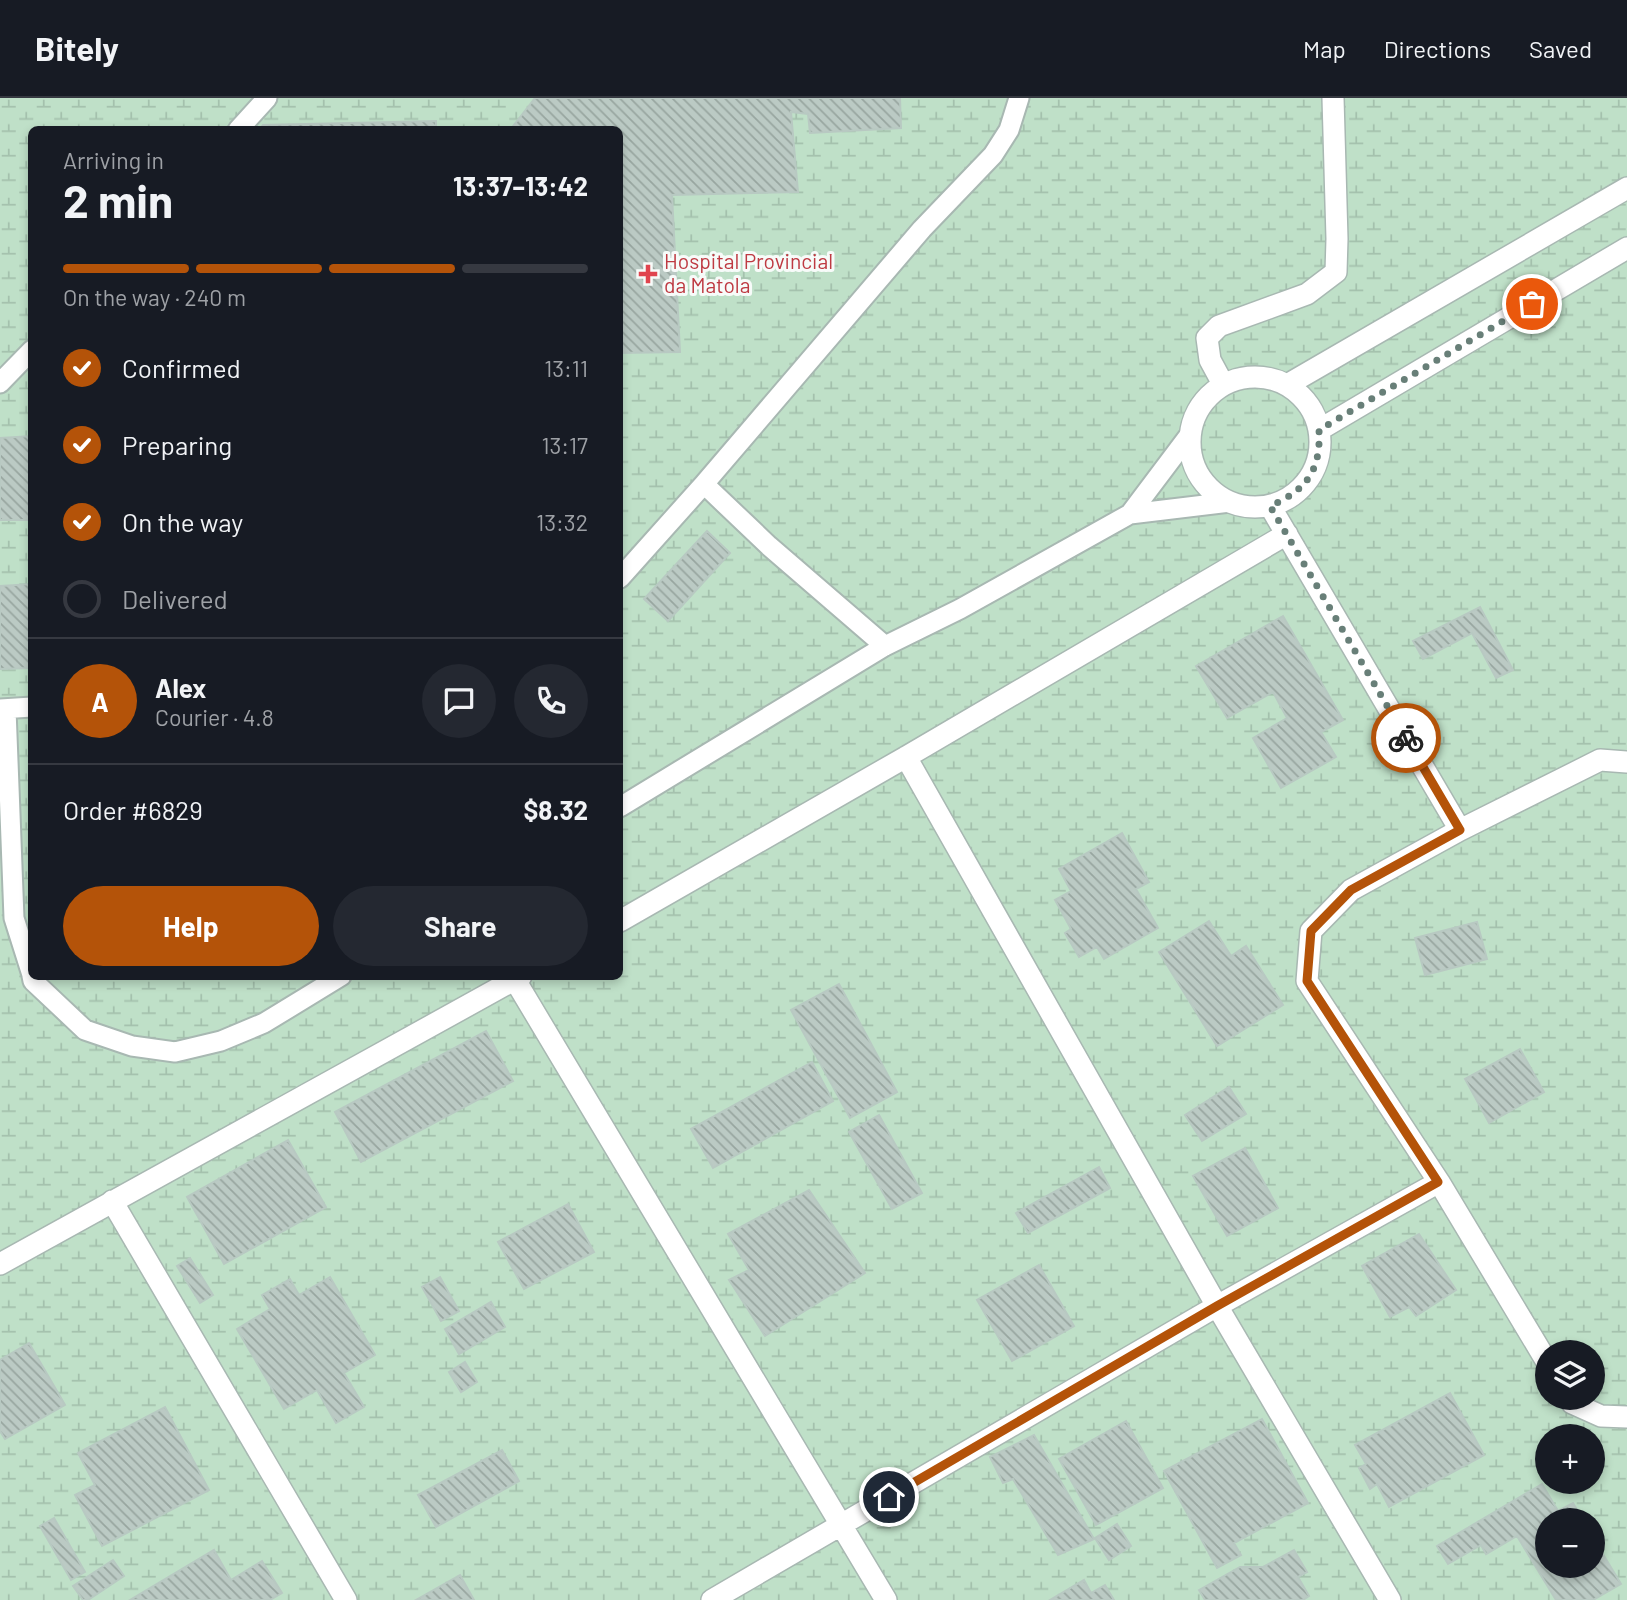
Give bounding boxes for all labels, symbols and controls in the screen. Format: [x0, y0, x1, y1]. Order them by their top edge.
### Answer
text: Bitely [35, 28, 119, 68]
text: Map [1303, 34, 1346, 63]
text: Directions [1384, 34, 1491, 63]
text: Saved [1529, 34, 1592, 63]
text: Arriving in [63, 146, 164, 174]
text: 13:37–13:42 [453, 170, 588, 201]
text: 2 min [63, 172, 173, 227]
place label: Hospital Provincial da Matola [664, 248, 833, 297]
marker: Hospital Provincial da Matola [638, 264, 658, 284]
pin [1502, 274, 1562, 334]
text: On the way · 240 m [63, 283, 246, 311]
icon: bag [1513, 285, 1551, 323]
icon: check [63, 349, 101, 387]
text: Confirmed [122, 352, 241, 383]
text: 13:11 [544, 354, 588, 382]
icon: check [63, 426, 101, 464]
text: Preparing [122, 429, 232, 460]
text: 13:17 [541, 431, 588, 459]
icon: check [63, 503, 101, 541]
text: On the way [122, 506, 243, 537]
text: 13:32 [536, 508, 588, 536]
text: Delivered [122, 583, 228, 614]
button: chat [422, 664, 496, 738]
button: phone [514, 664, 588, 738]
text: Alex [155, 672, 206, 703]
text: A [91, 686, 109, 717]
text: Courier · 4.8 [155, 703, 274, 731]
courier [1371, 703, 1441, 773]
icon: bike [1387, 719, 1425, 757]
text: Order #6829 [63, 794, 203, 825]
text: $8.32 [523, 794, 588, 825]
button: Help [63, 886, 319, 966]
button: Share [333, 886, 588, 966]
map controls [1535, 1340, 1605, 1578]
button: layers [1535, 1340, 1605, 1410]
button: + [1535, 1424, 1605, 1494]
pin [859, 1467, 919, 1527]
icon: home [870, 1478, 908, 1516]
button: − [1535, 1508, 1605, 1578]

